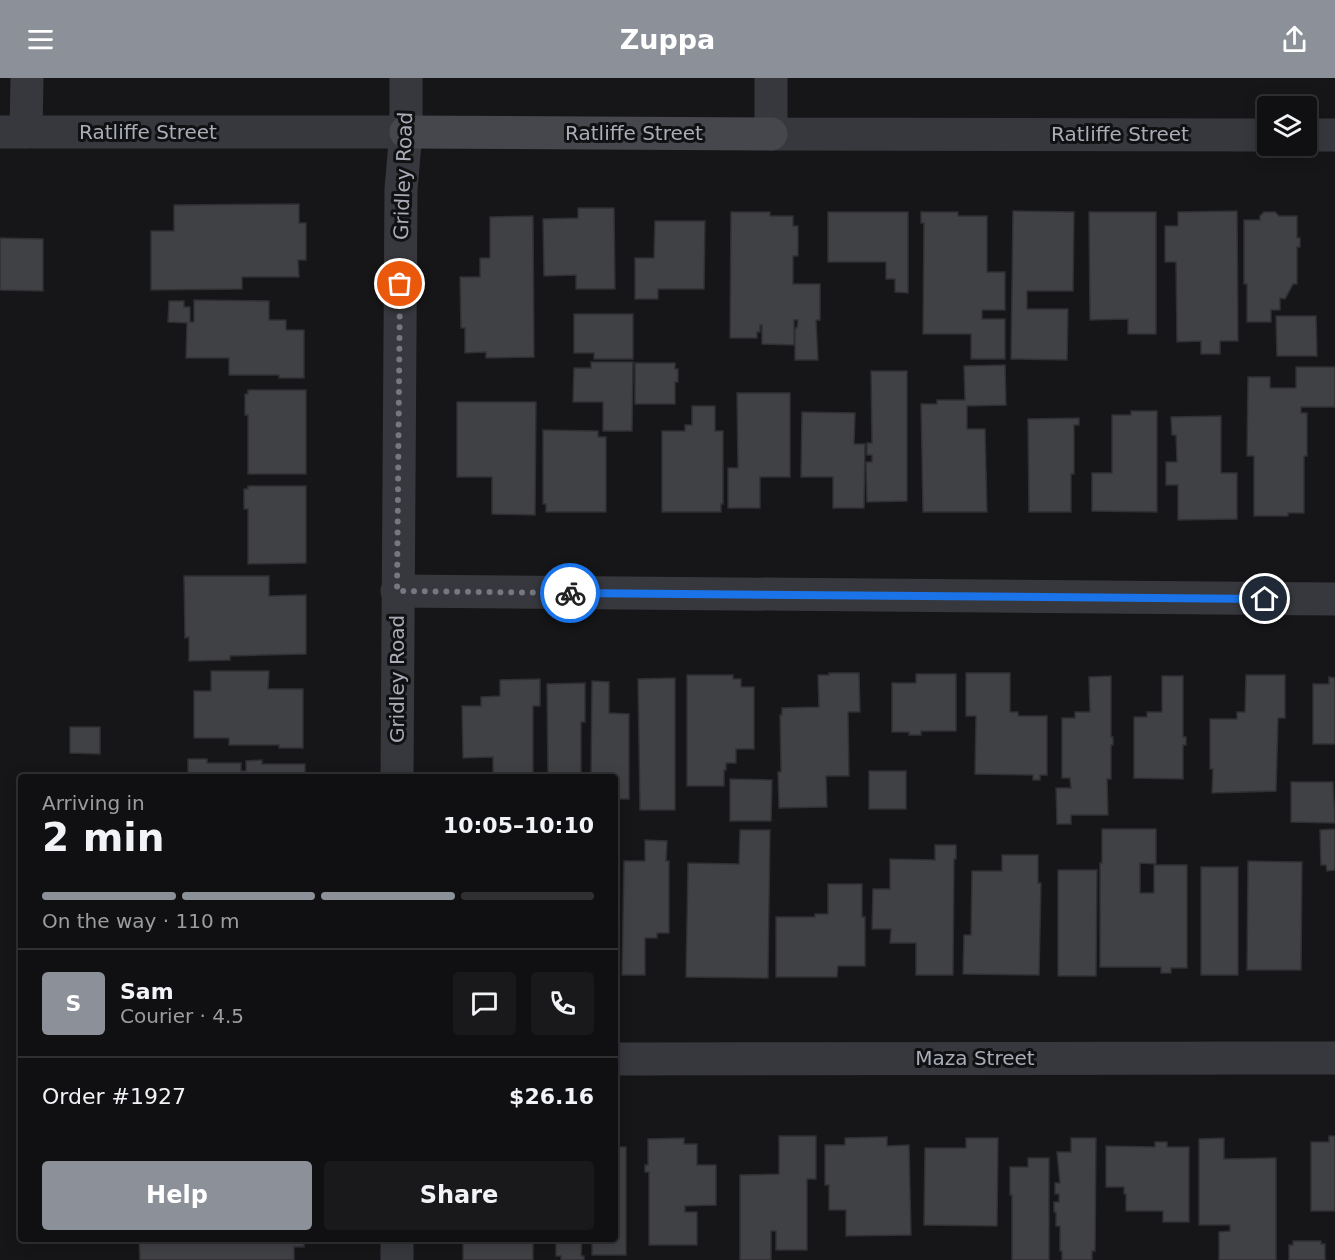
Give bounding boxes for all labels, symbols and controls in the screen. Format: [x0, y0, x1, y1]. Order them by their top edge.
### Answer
icon: menu [24, 23, 57, 56]
icon: share [1278, 23, 1311, 56]
text: Zuppa [620, 24, 715, 55]
map controls [1257, 96, 1317, 156]
button: layers [1257, 96, 1317, 156]
street label: Gridley Road [389, 112, 417, 240]
street label: Ratliffe Street [79, 120, 217, 144]
street label: Ratliffe Street [565, 121, 703, 145]
street label: Ratliffe Street [1051, 122, 1189, 146]
pin [374, 258, 425, 309]
icon: bag [383, 267, 416, 300]
courier [540, 563, 600, 623]
pin [1239, 573, 1290, 624]
icon: bike [554, 577, 587, 610]
icon: home [1248, 582, 1281, 615]
street label: Gridley Road [385, 615, 409, 743]
text: Arriving in [42, 791, 145, 815]
text: 10:05–10:10 [443, 813, 594, 838]
text: 2 min [42, 815, 164, 860]
text: On the way · 110 m [42, 909, 240, 933]
button: chat [453, 972, 516, 1035]
button: phone [531, 972, 594, 1035]
text: Sam [120, 979, 174, 1004]
text: S [66, 991, 81, 1016]
text: Courier · 4.5 [120, 1004, 244, 1028]
street label: Maza Street [915, 1046, 1035, 1070]
text: Order #1927 [42, 1084, 186, 1109]
text: $26.16 [509, 1084, 594, 1109]
button: Help [42, 1161, 312, 1230]
button: Share [324, 1161, 594, 1230]

